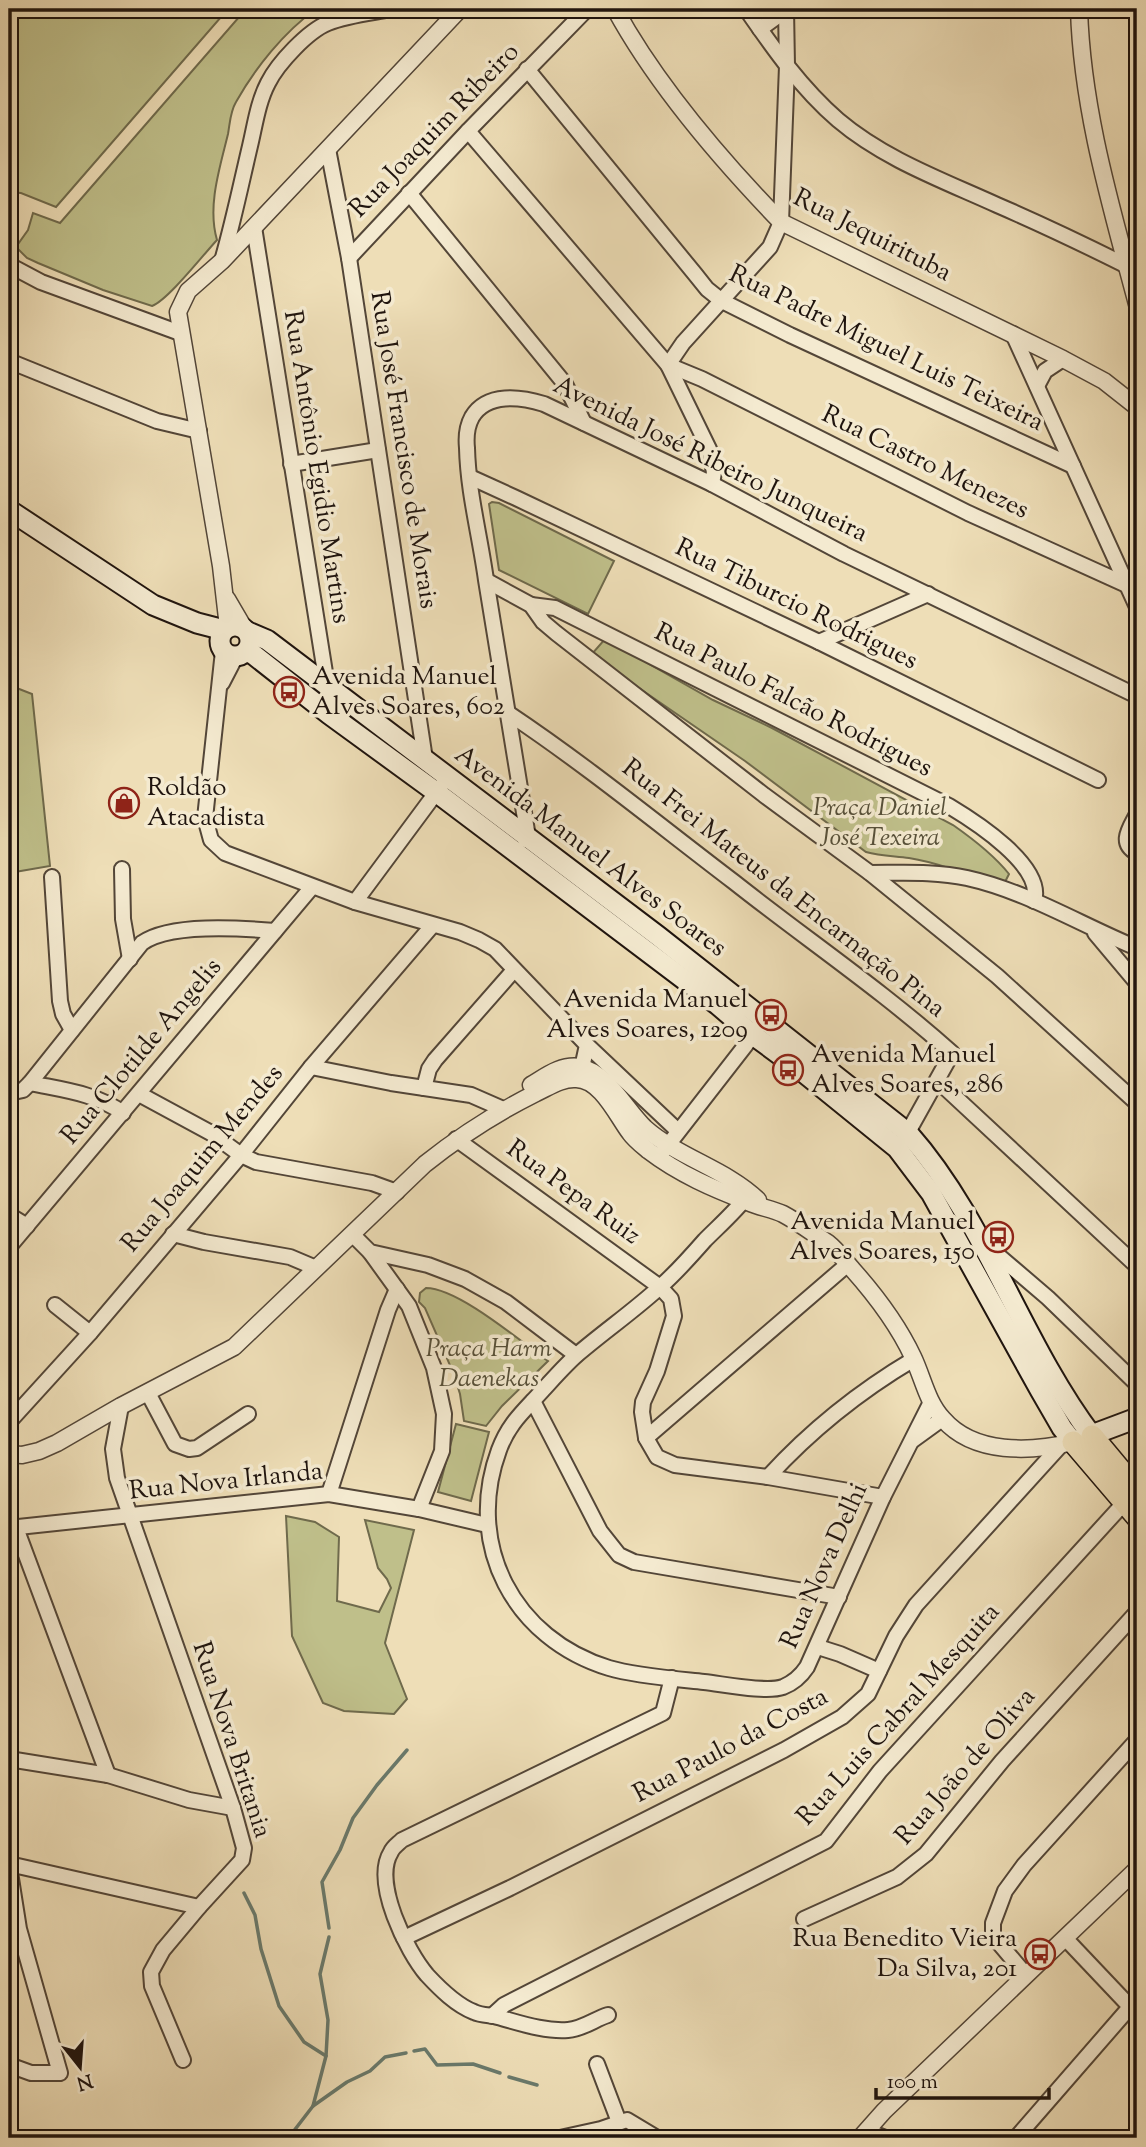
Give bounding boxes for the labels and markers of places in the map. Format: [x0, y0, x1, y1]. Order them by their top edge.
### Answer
place label: Avenida Manuel Alves Soares, 602 [312, 659, 505, 726]
bus stop icon: Avenida Manuel Alves Soares, 602 [272, 675, 306, 709]
place label: Roldão Atacadista [147, 770, 265, 837]
shop icon: Roldão Atacadista [107, 786, 141, 820]
place label: Avenida Manuel Alves Soares, 1209 [546, 982, 748, 1049]
bus stop icon: Avenida Manuel Alves Soares, 1209 [754, 998, 788, 1032]
place label: Avenida Manuel Alves Soares, 286 [811, 1037, 1003, 1104]
bus stop icon: Avenida Manuel Alves Soares, 286 [771, 1053, 805, 1087]
place label: Avenida Manuel Alves Soares, 150 [789, 1204, 975, 1271]
bus stop icon: Avenida Manuel Alves Soares, 150 [981, 1220, 1015, 1254]
place label: Rua Benedito Vieira Da Silva, 201 [792, 1921, 1017, 1988]
bus stop icon: Rua Benedito Vieira Da Silva, 201 [1023, 1937, 1057, 1971]

